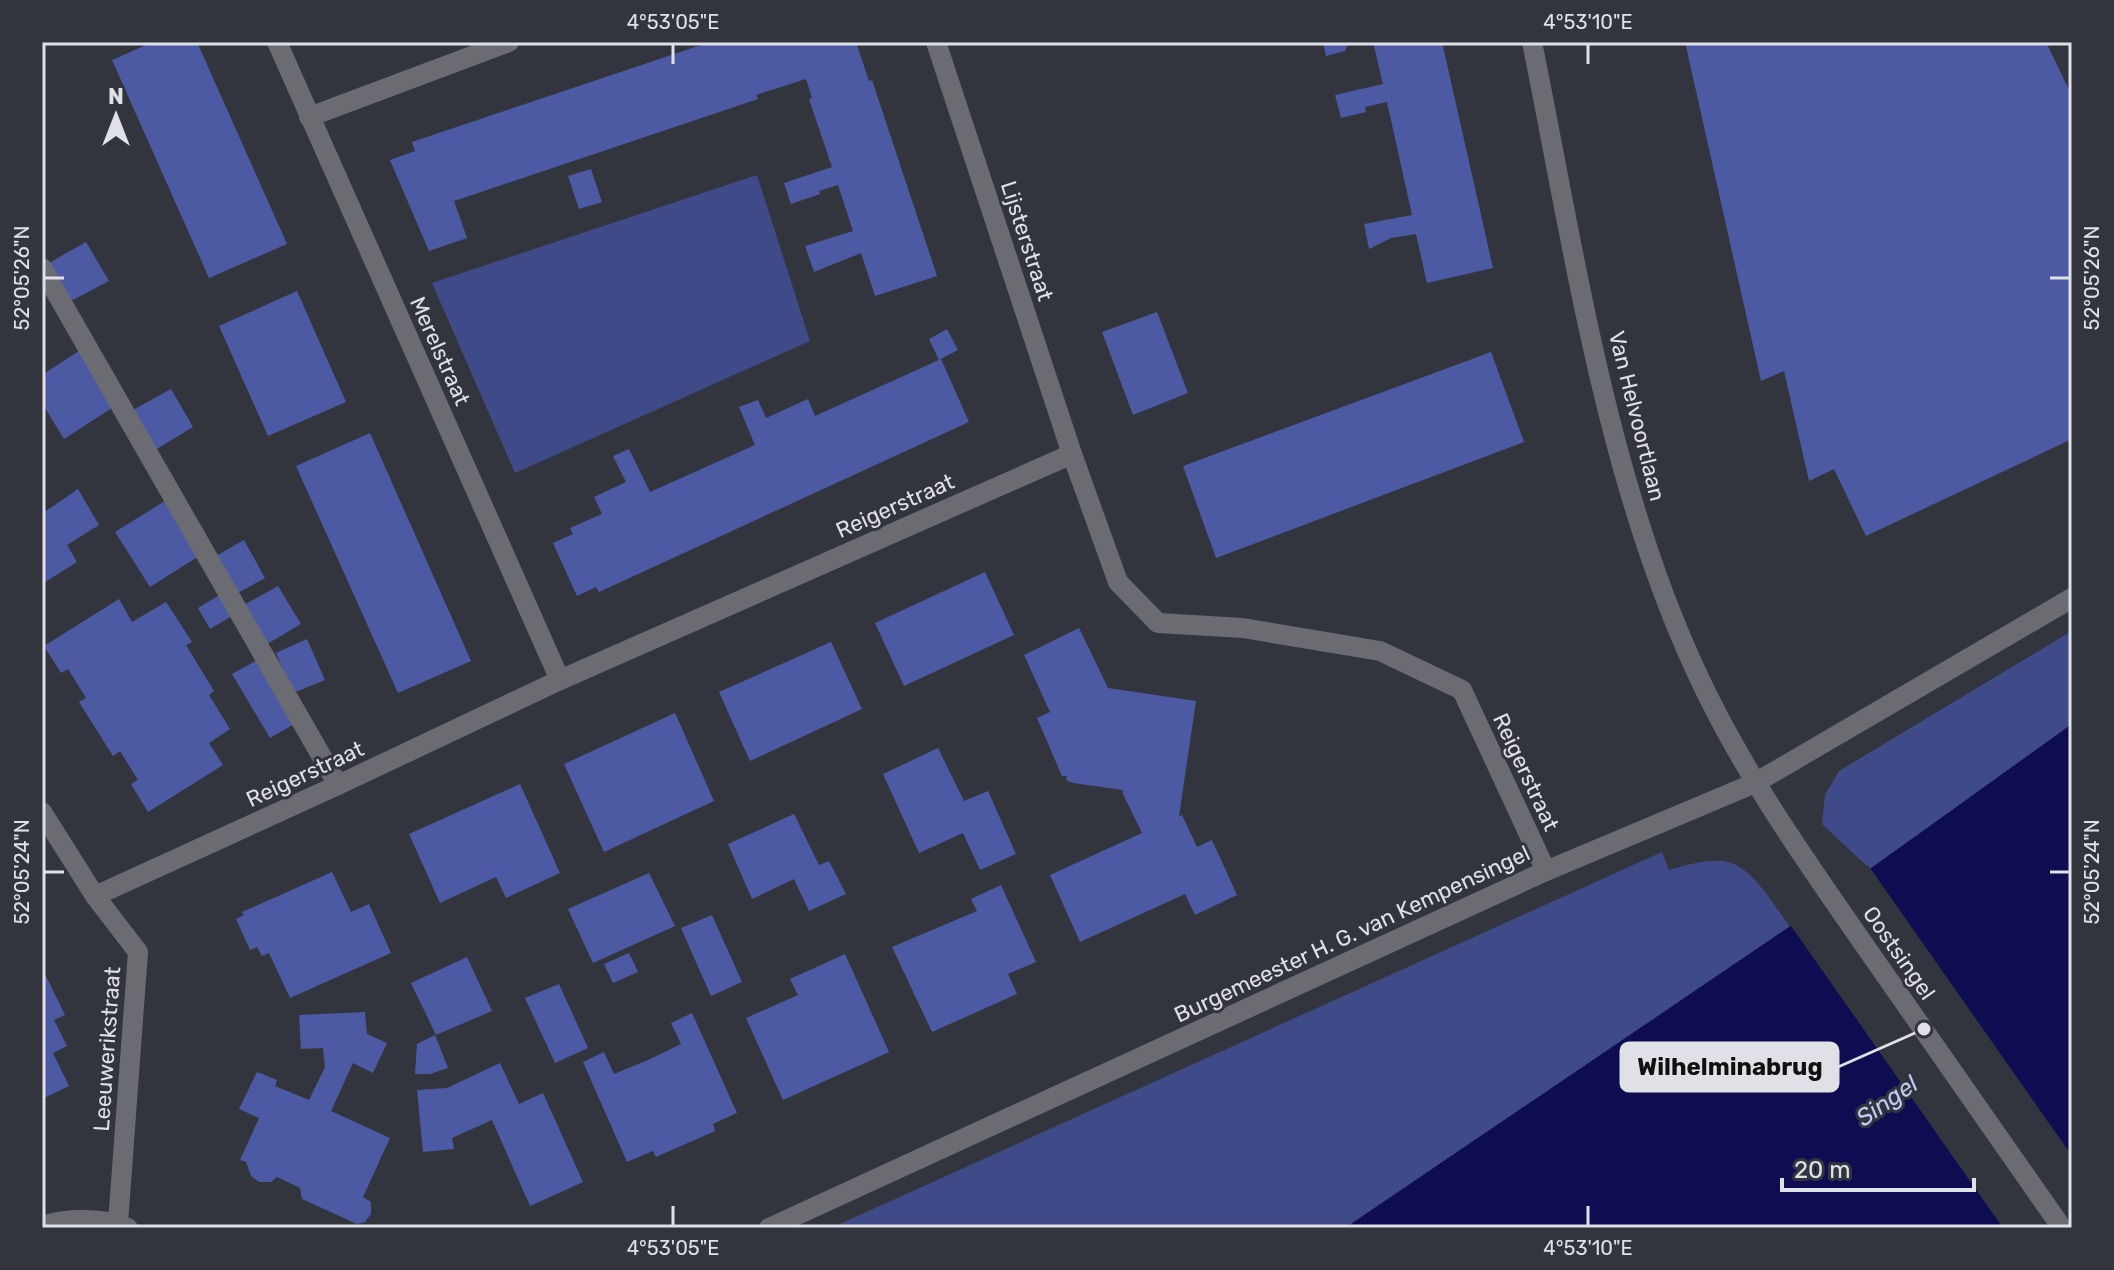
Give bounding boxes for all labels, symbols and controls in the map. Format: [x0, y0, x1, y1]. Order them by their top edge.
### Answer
text: 4°53'05"E [627, 10, 719, 34]
text: 4°53'10"E [1543, 10, 1633, 34]
north arrow [76, 76, 156, 156]
text: N [108, 83, 124, 110]
street label: Lijsterstraat [995, 178, 1059, 305]
text: 52°05'26"N [10, 226, 34, 330]
text: 52°05'26"N [2080, 226, 2104, 330]
street label: Merelstraat [404, 292, 476, 410]
street label: Van Helvoortlaan [1603, 328, 1671, 504]
street label: Reigerstraat [832, 468, 959, 544]
street label: Reigerstraat [1487, 709, 1565, 835]
street label: Reigerstraat [242, 735, 368, 813]
text: 52°05'24"N [10, 819, 34, 925]
text: 52°05'24"N [2080, 819, 2104, 925]
street label: Burgemeester H. G. van Kempensingel [1170, 840, 1534, 1028]
street label: Oostsingel [1857, 901, 1941, 1005]
street label: Leeuwerikstraat [88, 965, 126, 1132]
callout: Wilhelminabrug [1621, 1043, 1838, 1091]
text: Wilhelminabrug [1637, 1053, 1823, 1081]
water label: Singel [1851, 1069, 1924, 1132]
scale bar [1782, 1142, 1974, 1192]
text: 20 m [1794, 1156, 1851, 1184]
text: 4°53'05"E [627, 1236, 719, 1260]
text: 4°53'10"E [1543, 1236, 1633, 1260]

